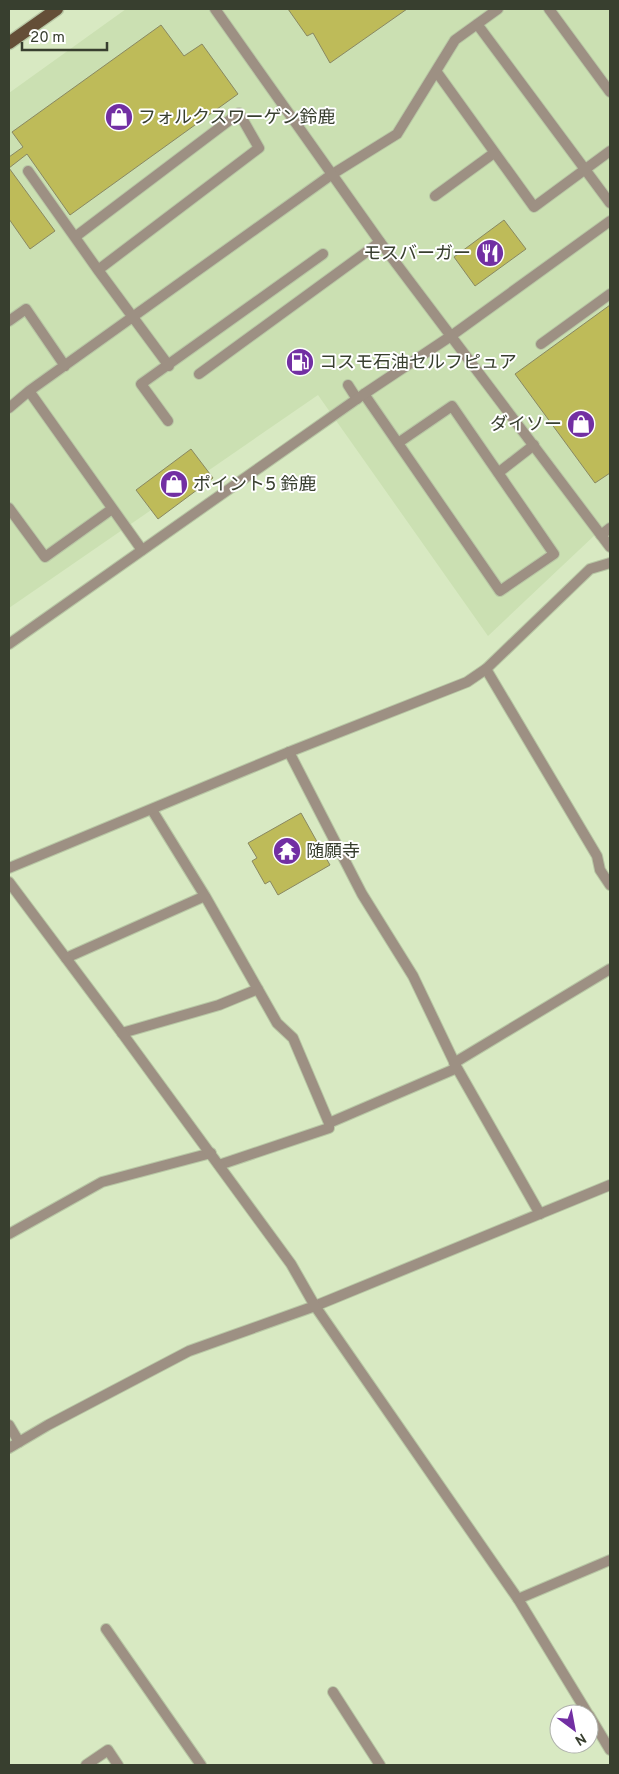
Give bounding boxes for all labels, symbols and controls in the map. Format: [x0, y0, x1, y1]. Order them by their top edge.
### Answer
scale bar [22, 20, 108, 52]
text: 20 m [30, 29, 65, 48]
shop icon: フォルクスワーゲン鈴鹿 [104, 102, 134, 132]
place label: フォルクスワーゲン鈴鹿 [138, 107, 335, 130]
restaurant icon: モスバーガー [475, 238, 505, 268]
place label: モスバーガー [363, 243, 471, 266]
fuel station icon: コスモ石油セルフピュア [285, 347, 315, 377]
place label: コスモ石油セルフピュア [319, 352, 517, 375]
shop icon: ダイソー [566, 409, 596, 439]
place label: ダイソー [490, 414, 562, 437]
shop icon: ポイント5 鈴鹿 [159, 469, 189, 499]
place label: ポイント5 鈴鹿 [193, 474, 316, 497]
temple icon: 随願寺 [272, 836, 302, 866]
place label: 随願寺 [306, 841, 360, 864]
north arrow [549, 1704, 599, 1754]
text: N [571, 1729, 589, 1749]

